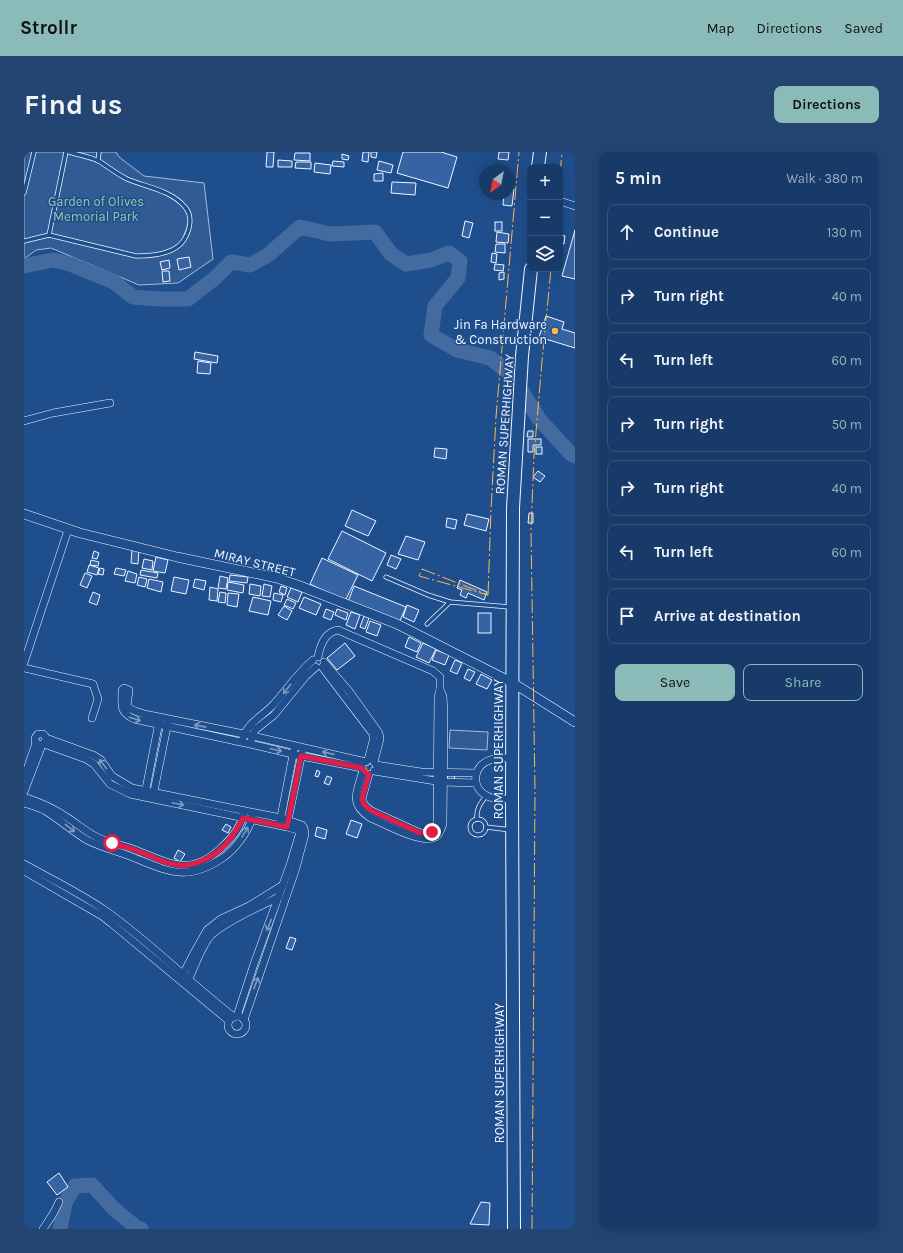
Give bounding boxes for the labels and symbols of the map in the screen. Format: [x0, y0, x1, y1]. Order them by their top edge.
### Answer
north arrow [479, 164, 515, 200]
park label: Garden of Olives Memorial Park [48, 194, 144, 224]
place label: Jin Fa Hardware & Construction [454, 317, 547, 347]
marker: Jin Fa Hardware & Construction [550, 326, 560, 336]
street label: ROMAN SUPERHIGHWAY [492, 353, 517, 495]
street label: MIRAY STREET [213, 545, 298, 580]
street label: ROMAN SUPERHIGHWAY [491, 679, 506, 819]
one-way arrow [282, 683, 291, 694]
one-way arrow [129, 716, 142, 723]
one-way arrow [194, 721, 207, 729]
one-way arrow [269, 747, 282, 754]
one-way arrow [321, 748, 334, 756]
one-way arrow [98, 758, 107, 769]
one-way arrow [171, 800, 184, 808]
route end [423, 823, 441, 841]
one-way arrow [65, 824, 76, 832]
one-way arrow [241, 826, 249, 838]
route start [103, 834, 121, 852]
one-way arrow [265, 918, 273, 930]
one-way arrow [253, 977, 261, 989]
street label: ROMAN SUPERHIGHWAY [492, 1003, 507, 1143]

